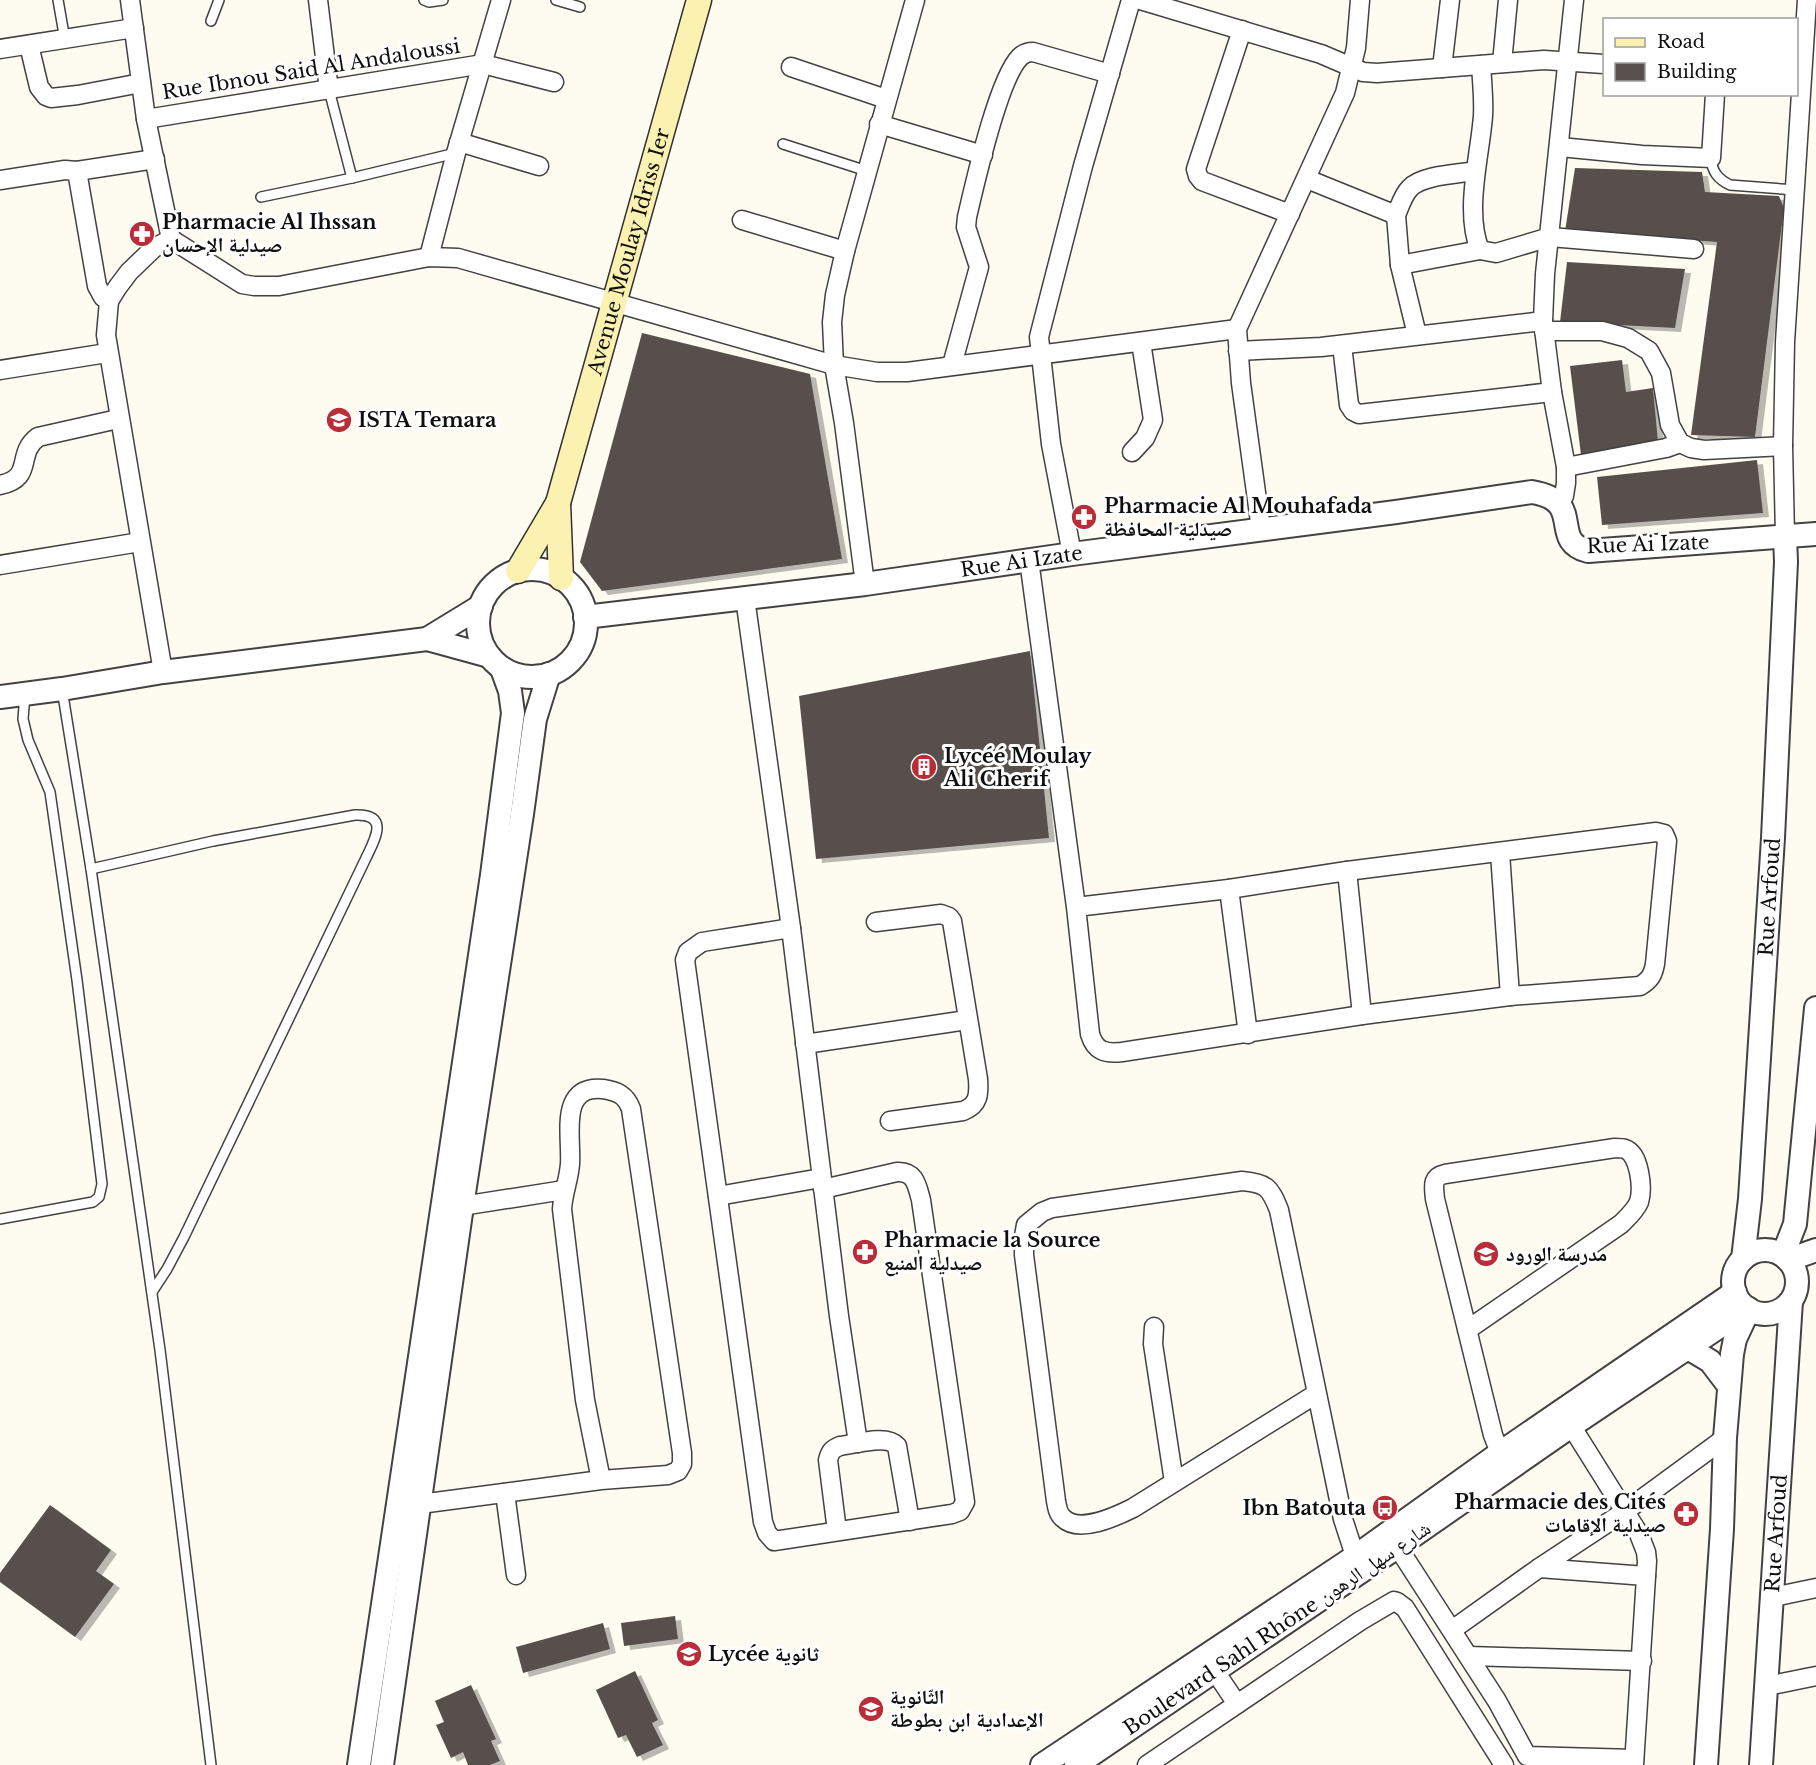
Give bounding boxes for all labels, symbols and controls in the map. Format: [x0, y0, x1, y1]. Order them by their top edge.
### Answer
legend [1603, 18, 1798, 96]
text: Road [1657, 31, 1705, 53]
street label: Rue Ibnou Said Al Andaloussi [160, 34, 462, 104]
text: Building [1657, 61, 1736, 83]
street label: Avenue Moulay Idriss Ier [582, 125, 675, 379]
place label: Pharmacie Al Ihssan صيدلية الإحسان [162, 210, 377, 257]
pharmacy icon: Pharmacie Al Ihssan صيدلية الإحسان [127, 219, 157, 249]
school or university icon: ISTA Temara [324, 405, 354, 435]
place label: ISTA Temara [358, 408, 497, 432]
place label: Pharmacie Al Mouhafada صيدلية المحافظة [1104, 494, 1373, 541]
pharmacy icon: Pharmacie Al Mouhafada صيدلية المحافظة [1069, 502, 1099, 532]
street label: Rue Ai Izate [1586, 530, 1710, 558]
street label: Rue Ai Izate [959, 541, 1084, 582]
place label: Lycéé Moulay Ali Cherif [943, 744, 1093, 791]
building icon: Lycéé Moulay Ali Cherif [909, 752, 939, 782]
street label: Rue Arfoud [1753, 837, 1785, 957]
place label: Pharmacie la Source صيدلية المنبع [884, 1228, 1101, 1277]
pharmacy icon: Pharmacie la Source صيدلية المنبع [850, 1237, 880, 1267]
school or university icon: مدرسة الورود [1471, 1239, 1501, 1269]
place label: مدرسة الورود [1506, 1242, 1607, 1266]
street label: Rue Arfoud [1760, 1474, 1792, 1593]
place label: Pharmacie des Cités صيدلية الإقامات [1454, 1490, 1666, 1537]
bus stop icon: Ibn Batouta [1370, 1493, 1400, 1523]
place label: Ibn Batouta [1243, 1496, 1367, 1520]
pharmacy icon: Pharmacie des Cités صيدلية الإقامات [1671, 1499, 1701, 1529]
street label: Boulevard Sahl Rhône شارع سهل الرهون [1119, 1516, 1436, 1741]
school or university icon: Lycée ثانوية [674, 1639, 704, 1669]
place label: Lycée ثانوية [708, 1642, 819, 1666]
place label: الثّانوية الإعدادية ابن بطوطة [890, 1685, 1044, 1733]
school or university icon: الثّانوية الإعدادية ابن بطوطة [856, 1694, 886, 1724]

